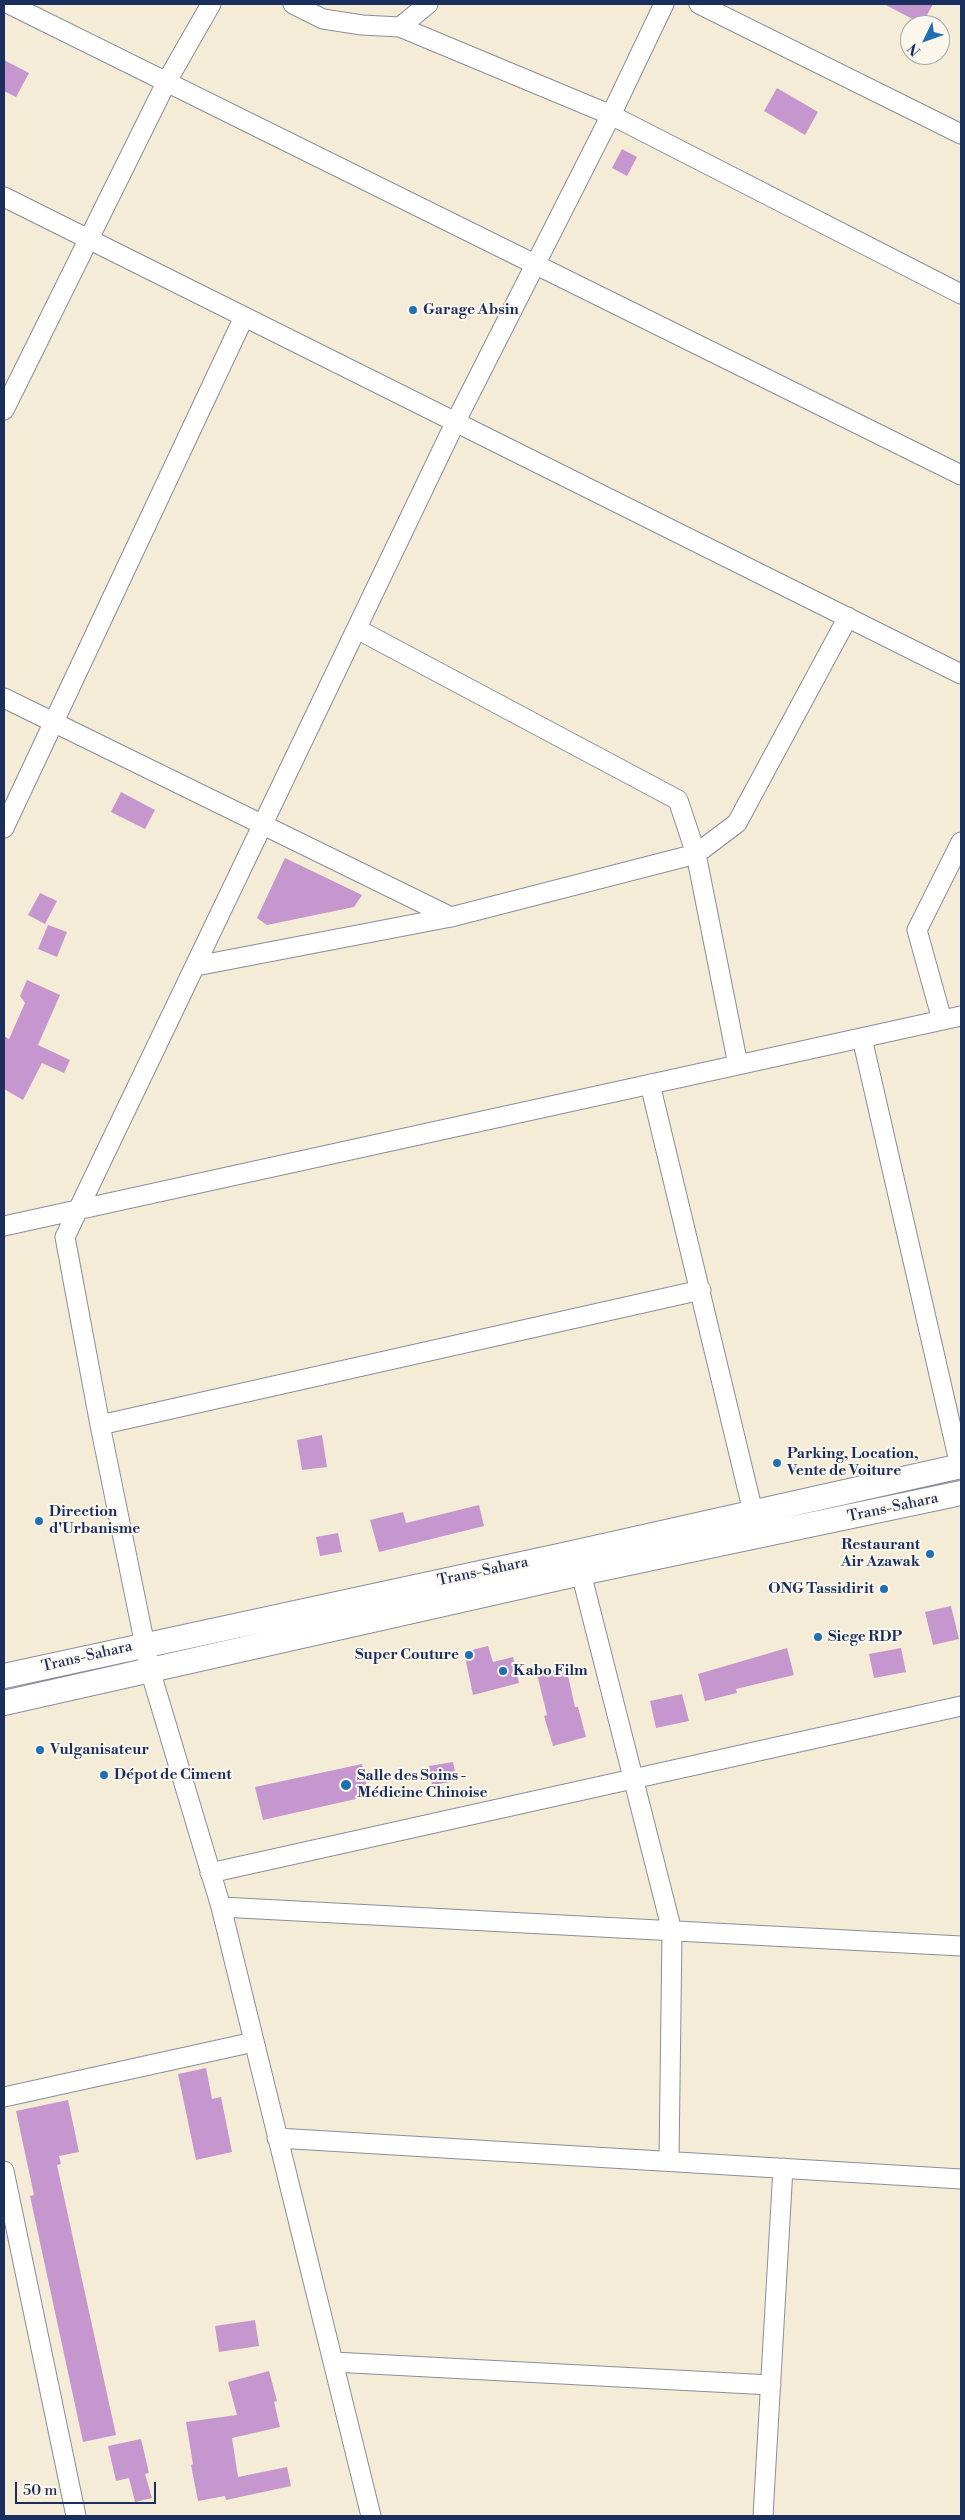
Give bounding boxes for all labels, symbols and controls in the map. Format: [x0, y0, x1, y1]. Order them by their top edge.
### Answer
north arrow [900, 15, 950, 65]
text: N [904, 39, 925, 60]
place label: Garage Absin [423, 301, 519, 319]
marker: Garage Absin [407, 304, 419, 316]
place label: Parking, Location, Vente de Voiture [787, 1445, 919, 1480]
marker: Parking, Location, Vente de Voiture [771, 1457, 783, 1469]
street label: Trans-Sahara [846, 1490, 940, 1526]
place label: Direction d'Urbanisme [49, 1503, 140, 1538]
marker: Direction d'Urbanisme [33, 1515, 45, 1527]
place label: Restaurant Air Azawak [841, 1536, 920, 1571]
marker: Restaurant Air Azawak [924, 1548, 936, 1560]
street label: Trans-Sahara [436, 1554, 530, 1590]
place label: ONG Tassidirit [768, 1580, 874, 1598]
marker: ONG Tassidirit [878, 1583, 890, 1595]
place label: Siege RDP [828, 1628, 902, 1646]
marker: Siege RDP [812, 1631, 824, 1643]
street label: Trans-Sahara [40, 1638, 134, 1676]
place label: Super Couture [355, 1646, 459, 1664]
marker: Super Couture [463, 1649, 475, 1661]
place label: Kabo Film [513, 1662, 588, 1680]
marker: Kabo Film [497, 1665, 509, 1677]
place label: Vulganisateur [50, 1741, 149, 1759]
marker: Vulganisateur [34, 1744, 46, 1756]
place label: Dépot de Ciment [114, 1766, 232, 1784]
place label: Salle des Soins - Médicine Chinoise [357, 1767, 488, 1802]
marker: Dépot de Ciment [98, 1769, 110, 1781]
marker: Salle des Soins - Médicine Chinoise [339, 1778, 353, 1792]
scale bar [18, 2472, 159, 2504]
text: 50 m [23, 2481, 57, 2500]

